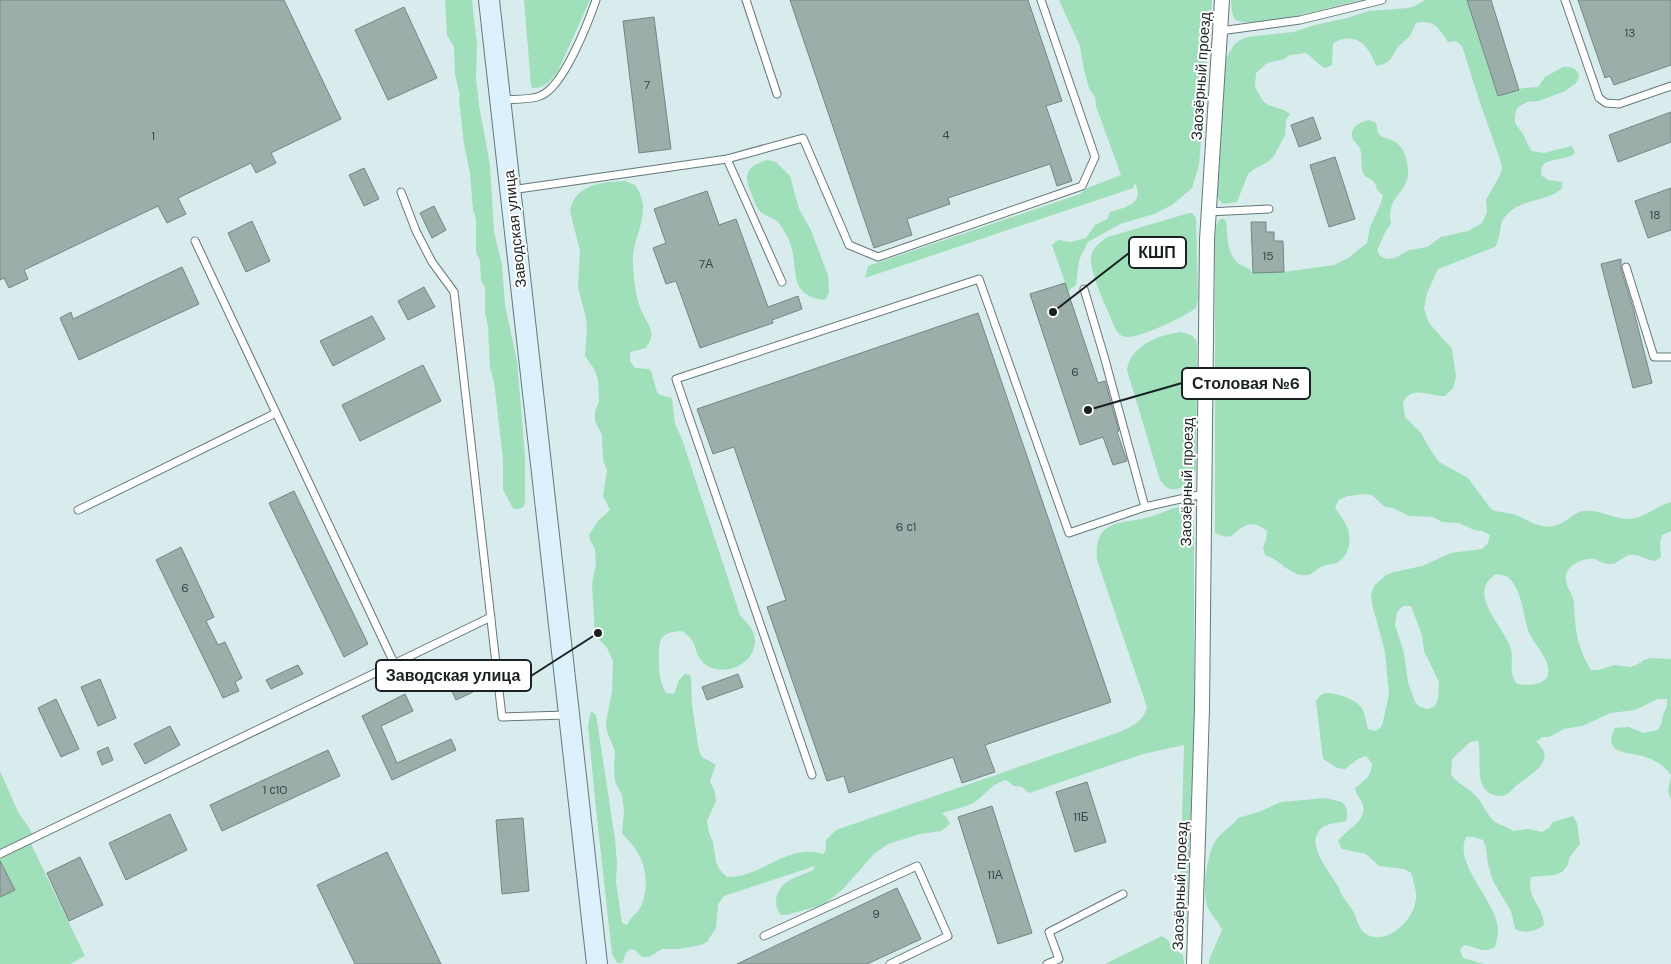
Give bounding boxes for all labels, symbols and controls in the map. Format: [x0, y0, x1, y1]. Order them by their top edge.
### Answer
street label: Заозёрный проезд [1187, 11, 1215, 141]
house number: 13 [1625, 25, 1635, 41]
house number: 7 [644, 77, 650, 93]
house number: 4 [942, 127, 950, 143]
house number: 1 [151, 128, 155, 144]
street label: Заводская улица [499, 169, 531, 289]
house number: 18 [1649, 207, 1661, 223]
callout: КШП [1129, 237, 1186, 268]
text: КШП [1138, 242, 1176, 263]
house number: 15 [1262, 248, 1274, 264]
house number: 7А [699, 256, 713, 272]
house number: 6 [1071, 364, 1079, 380]
callout: Столовая №6 [1182, 368, 1310, 399]
text: Столовая №6 [1192, 373, 1300, 394]
street label: Заозёрный проезд [1176, 417, 1198, 547]
house number: 6 с1 [896, 519, 916, 535]
house number: 6 [181, 580, 189, 596]
callout: Заводская улица [376, 660, 531, 691]
text: Заводская улица [386, 665, 520, 686]
house number: 1 с10 [263, 782, 287, 798]
house number: 11Б [1073, 809, 1089, 825]
street label: Заозёрный проезд [1168, 821, 1192, 951]
house number: 11А [987, 867, 1003, 883]
house number: 9 [872, 906, 880, 922]

